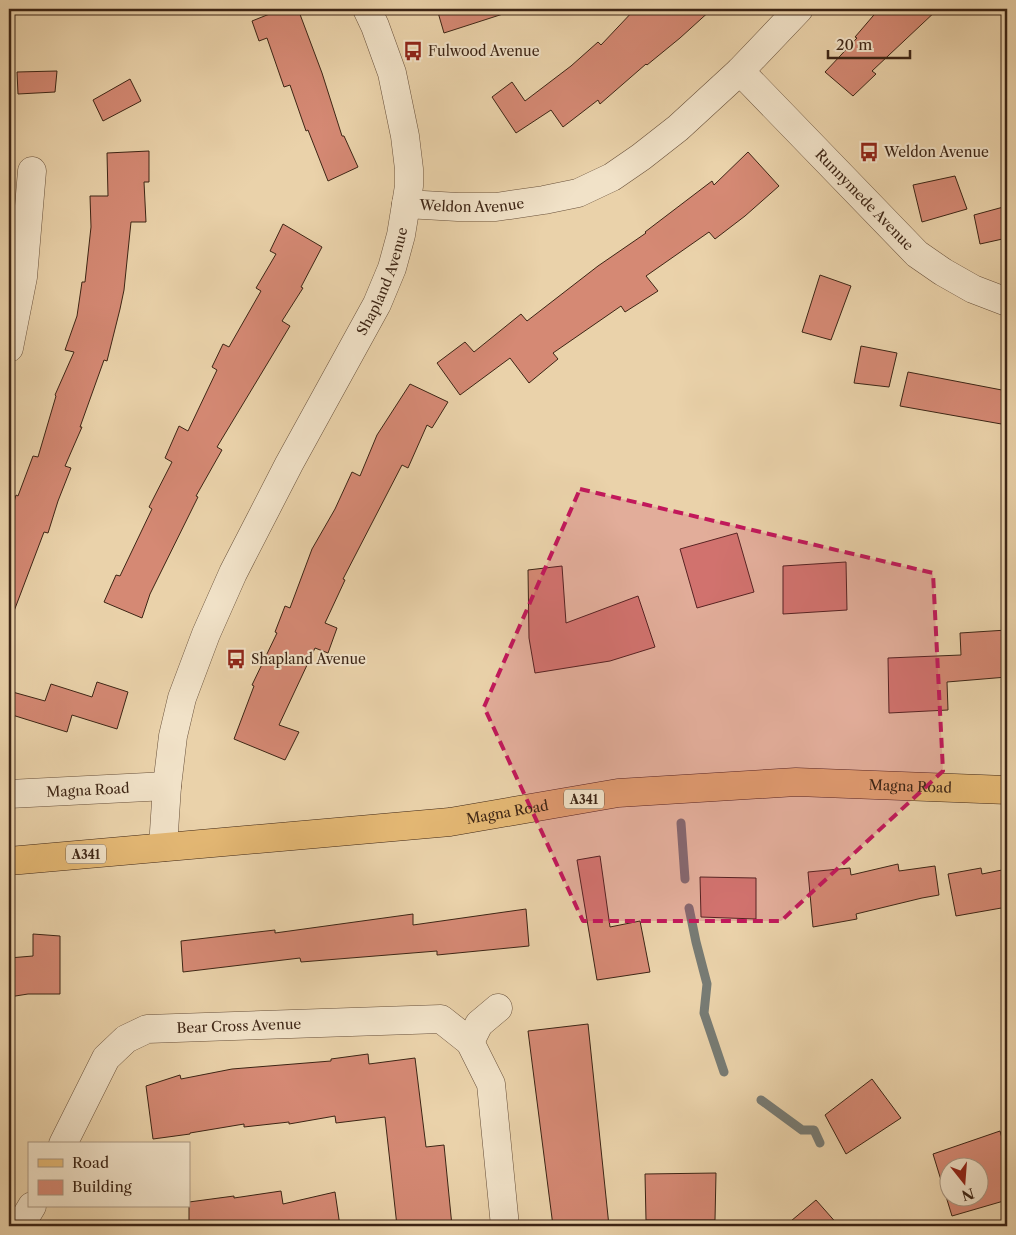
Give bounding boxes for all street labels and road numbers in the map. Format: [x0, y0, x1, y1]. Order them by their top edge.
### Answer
street label: Runnymede Avenue [811, 145, 918, 254]
street label: Weldon Avenue [418, 194, 526, 216]
street label: Shapland Avenue [353, 226, 411, 338]
street label: Magna Road [868, 776, 953, 797]
street label: Magna Road [46, 779, 130, 801]
road number: A341 [564, 790, 604, 809]
street label: Magna Road [465, 796, 550, 828]
road number: A341 [66, 844, 106, 864]
street label: Bear Cross Avenue [176, 1015, 302, 1037]

